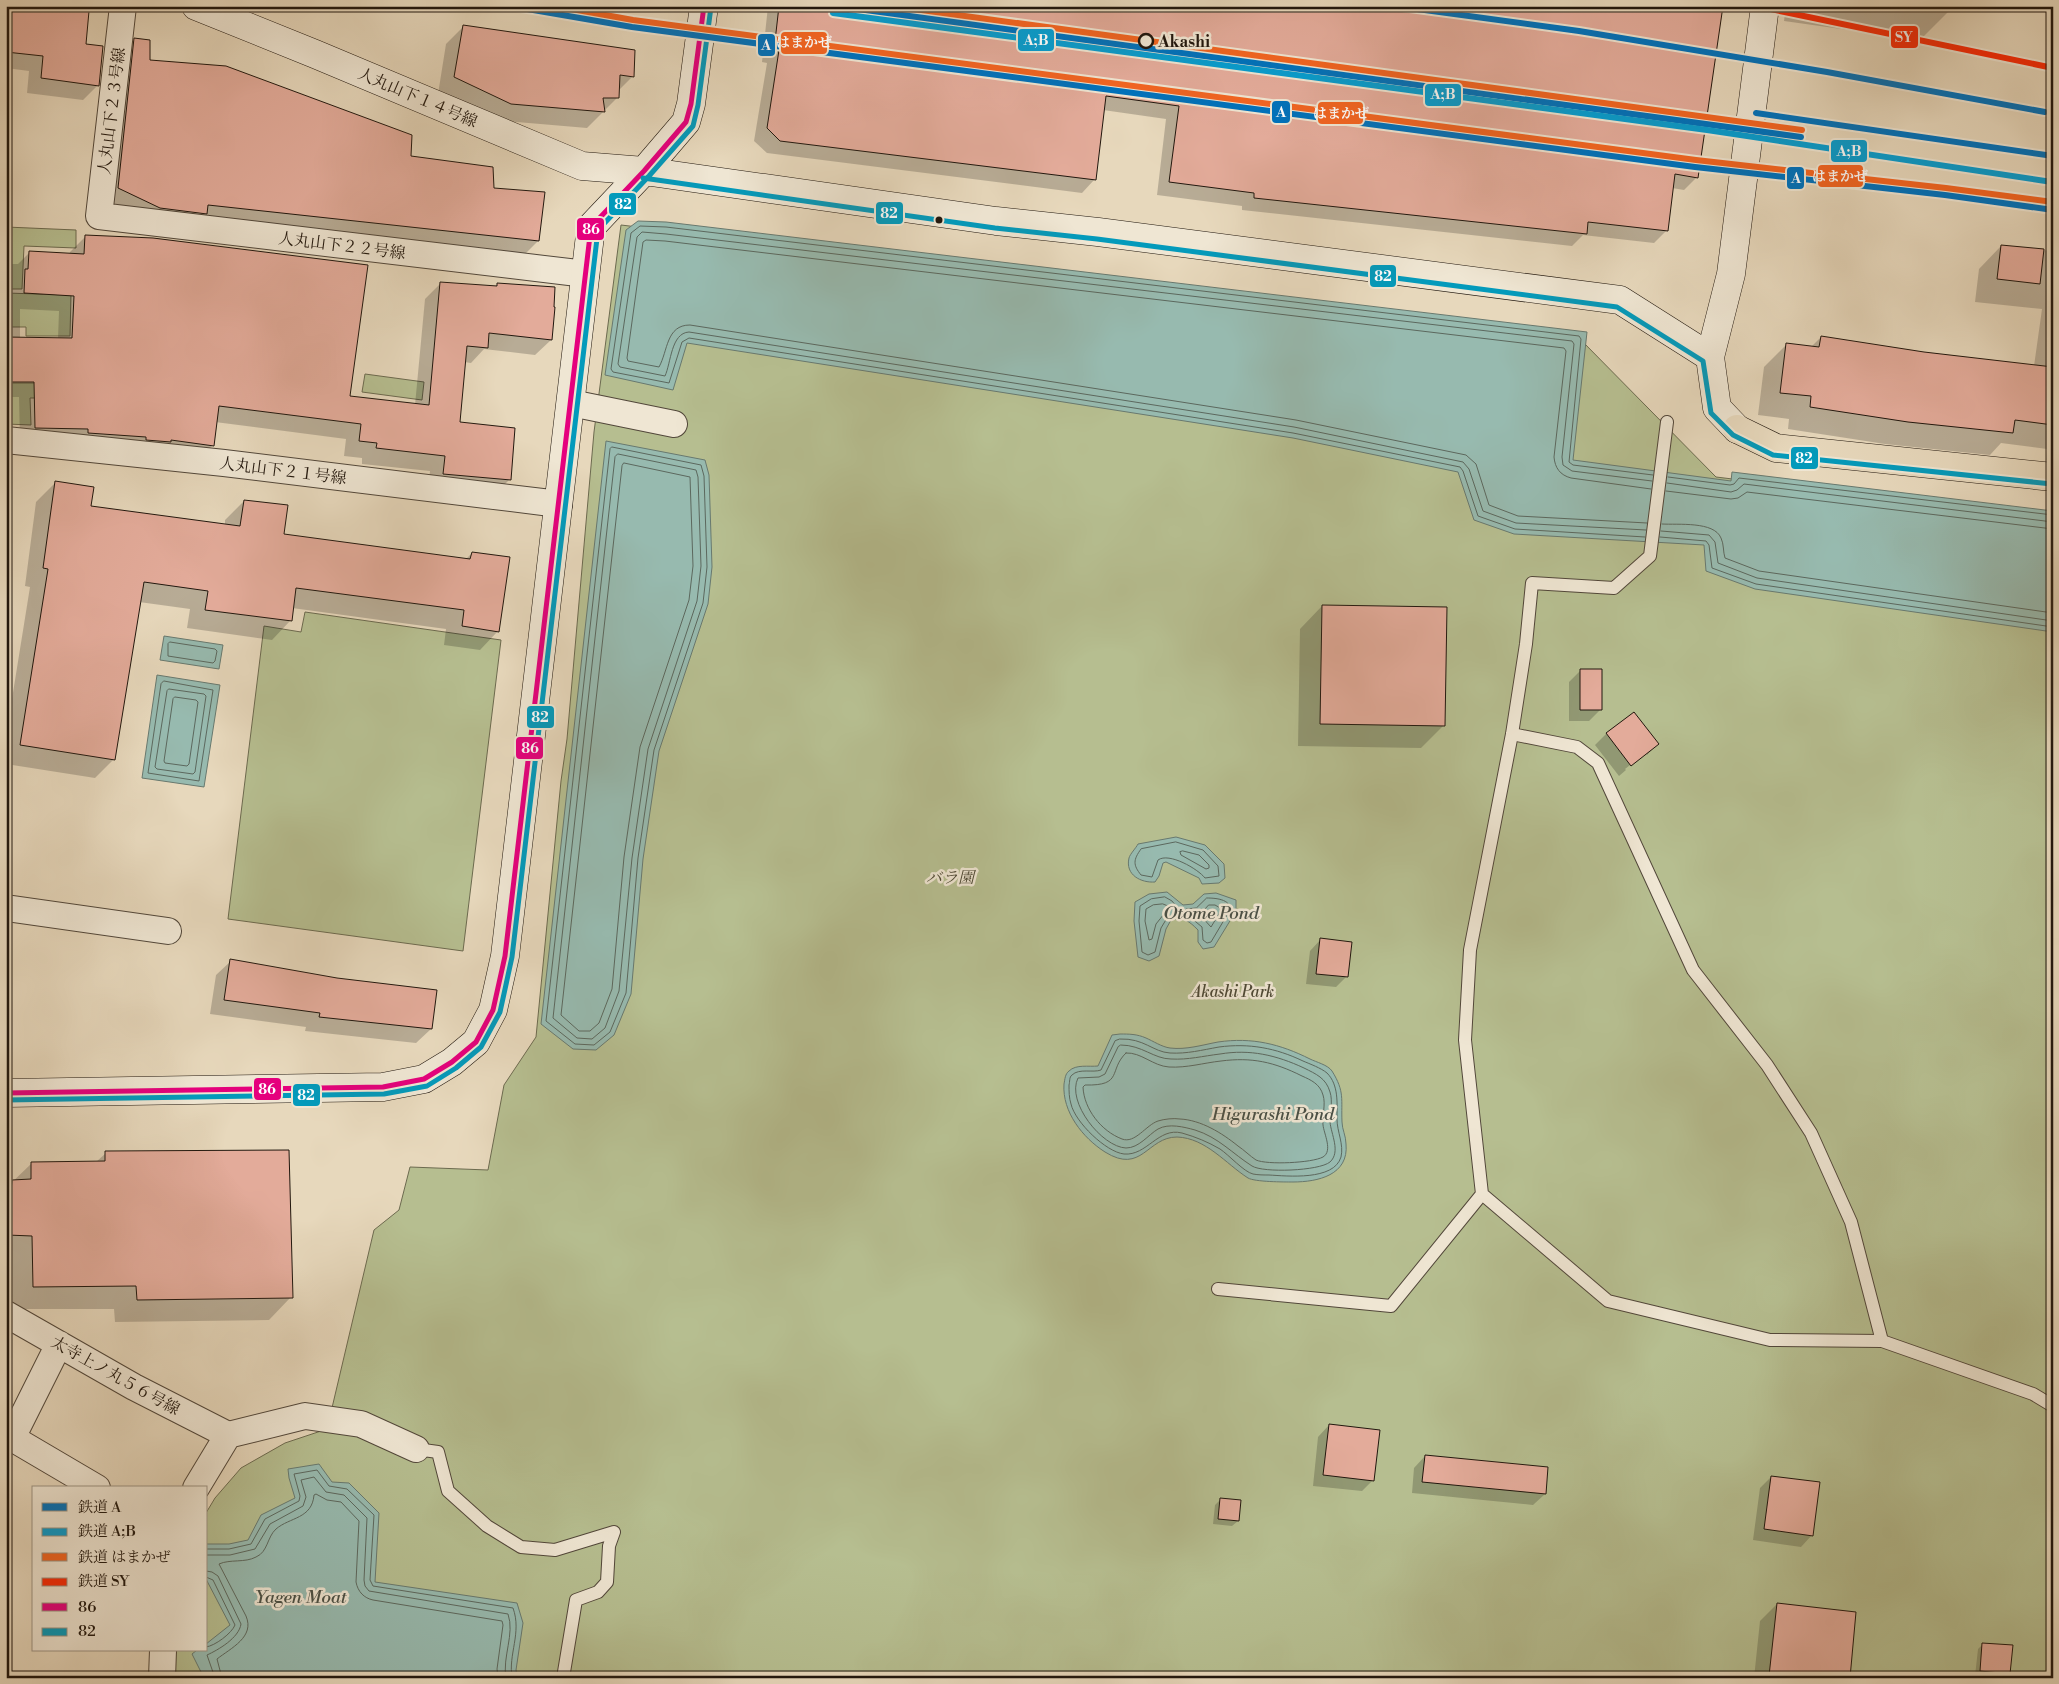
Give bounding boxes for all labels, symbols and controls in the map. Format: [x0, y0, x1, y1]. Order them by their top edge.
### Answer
line badge: SY [1890, 25, 1919, 49]
line badge: A;B [1017, 28, 1055, 52]
text: SY [1895, 29, 1913, 47]
line badge: はまかぜ [780, 31, 828, 55]
text: A;B [1023, 32, 1048, 50]
place label: Akashi [1157, 32, 1210, 52]
line badge: A [757, 33, 776, 57]
marker: Akashi [1138, 33, 1154, 49]
text: はまかぜ [776, 34, 832, 52]
text: A [760, 37, 772, 55]
street label: 人丸山下２３号線 [94, 46, 130, 176]
street label: 人丸山下１４号線 [355, 64, 480, 132]
line badge: A;B [1424, 83, 1462, 107]
text: A;B [1430, 86, 1455, 104]
line badge: A [1271, 100, 1291, 124]
line badge: はまかぜ [1317, 101, 1364, 125]
text: A [1275, 104, 1287, 122]
text: はまかぜ [1313, 105, 1369, 123]
line badge: A;B [1830, 139, 1868, 163]
text: A;B [1836, 143, 1861, 161]
line badge: はまかぜ [1817, 164, 1864, 188]
line badge: A [1786, 166, 1805, 190]
text: はまかぜ [1812, 168, 1868, 186]
text: A [1790, 170, 1802, 188]
line badge: 82 [608, 192, 637, 216]
text: 82 [614, 196, 632, 214]
line badge: 82 [875, 201, 904, 225]
text: 82 [880, 205, 898, 223]
unlabelled marker [934, 215, 944, 225]
line badge: 86 [576, 217, 605, 241]
text: 86 [582, 221, 600, 239]
street label: 人丸山下２２号線 [277, 228, 407, 264]
line badge: 82 [1369, 264, 1397, 288]
text: 82 [1374, 268, 1392, 286]
line badge: 82 [1790, 446, 1819, 470]
text: 82 [1795, 450, 1813, 468]
street label: 人丸山下２１号線 [218, 453, 348, 489]
line badge: 82 [526, 705, 555, 729]
text: 82 [531, 709, 549, 727]
line badge: 86 [515, 736, 544, 760]
text: 86 [521, 740, 539, 758]
park label: バラ園 [926, 868, 977, 888]
water label: Otome Pond [1163, 902, 1260, 925]
park label: Akashi Park [1190, 982, 1274, 1002]
line badge: 86 [253, 1077, 282, 1101]
text: 86 [258, 1081, 276, 1099]
line badge: 82 [292, 1083, 321, 1107]
text: 82 [297, 1087, 315, 1105]
water label: Higurashi Pond [1211, 1103, 1335, 1126]
street label: 太寺上ノ丸５６号線 [48, 1332, 183, 1420]
legend [32, 1486, 208, 1652]
text: 鉄道 A [78, 1498, 122, 1517]
text: 鉄道 A;B [78, 1522, 136, 1541]
text: 鉄道 はまかぜ [78, 1548, 171, 1567]
text: 鉄道 SY [78, 1572, 130, 1591]
water label: Yagen Moat [255, 1586, 348, 1609]
text: 86 [78, 1598, 96, 1617]
text: 82 [78, 1622, 96, 1641]

